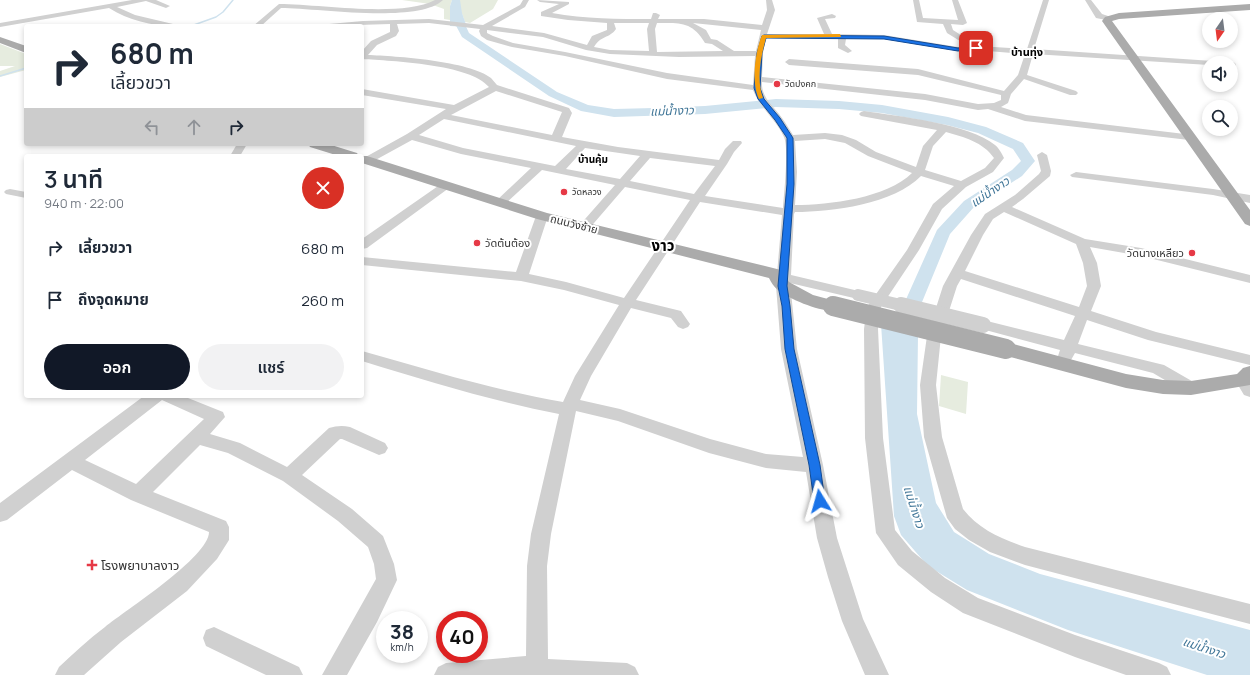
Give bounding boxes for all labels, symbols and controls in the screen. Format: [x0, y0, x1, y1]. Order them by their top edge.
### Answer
north arrow [1202, 12, 1238, 48]
map controls [1202, 12, 1238, 136]
pin [959, 31, 993, 65]
text: 680 m [110, 34, 194, 72]
icon: arrive [965, 37, 987, 59]
icon: right [44, 40, 96, 92]
district label: บ้านทุ่ง [1011, 44, 1043, 59]
button: sound [1202, 56, 1238, 92]
text: เลี้ยวขวา [110, 70, 171, 94]
place label: วัดปงคก [785, 77, 816, 90]
marker: วัดปงคก [772, 79, 782, 89]
button: search [1202, 100, 1238, 136]
water label: แม่น้ำงาว [650, 101, 695, 120]
icon: left [141, 116, 163, 138]
icon: ahead [183, 116, 205, 138]
icon: right [225, 116, 247, 138]
district label: บ้านคุ้ม [578, 152, 608, 166]
text: 3 นาที [44, 162, 103, 195]
button: close [302, 167, 344, 209]
water label: แม่น้ำงาว [967, 172, 1013, 211]
place label: วัดหลวง [572, 185, 602, 198]
marker: วัดหลวง [559, 187, 569, 197]
text: 940 m · 22:00 [44, 194, 124, 212]
street label: ถนนวังซ้าย [549, 210, 599, 237]
place label: วัดต้นต้อง [485, 235, 530, 250]
district label: งาว [652, 235, 674, 256]
icon: right [44, 237, 66, 259]
text: เลี้ยวขวา [78, 237, 132, 258]
text: 680 m [301, 238, 344, 259]
marker: วัดต้นต้อง [472, 238, 482, 248]
place label: วัดนางเหลียว [1127, 245, 1184, 260]
marker: วัดนางเหลียว [1187, 248, 1197, 258]
icon: arrive [44, 289, 66, 311]
text: ถึงจุดหมาย [78, 289, 149, 310]
text: 260 m [301, 290, 344, 311]
button: ออก [44, 344, 190, 390]
button: แชร์ [198, 344, 344, 390]
position arrow [799, 480, 841, 522]
water label: แม่น้ำงาว [900, 483, 930, 531]
place label: โรงพยาบาลงาว [101, 556, 179, 574]
marker: โรงพยาบาลงาว [86, 559, 98, 571]
speed limit sign: 40 [436, 611, 488, 663]
text: 38 [390, 618, 414, 645]
water label: แม่น้ำงาว [1181, 633, 1229, 663]
text: km/h [390, 640, 414, 654]

